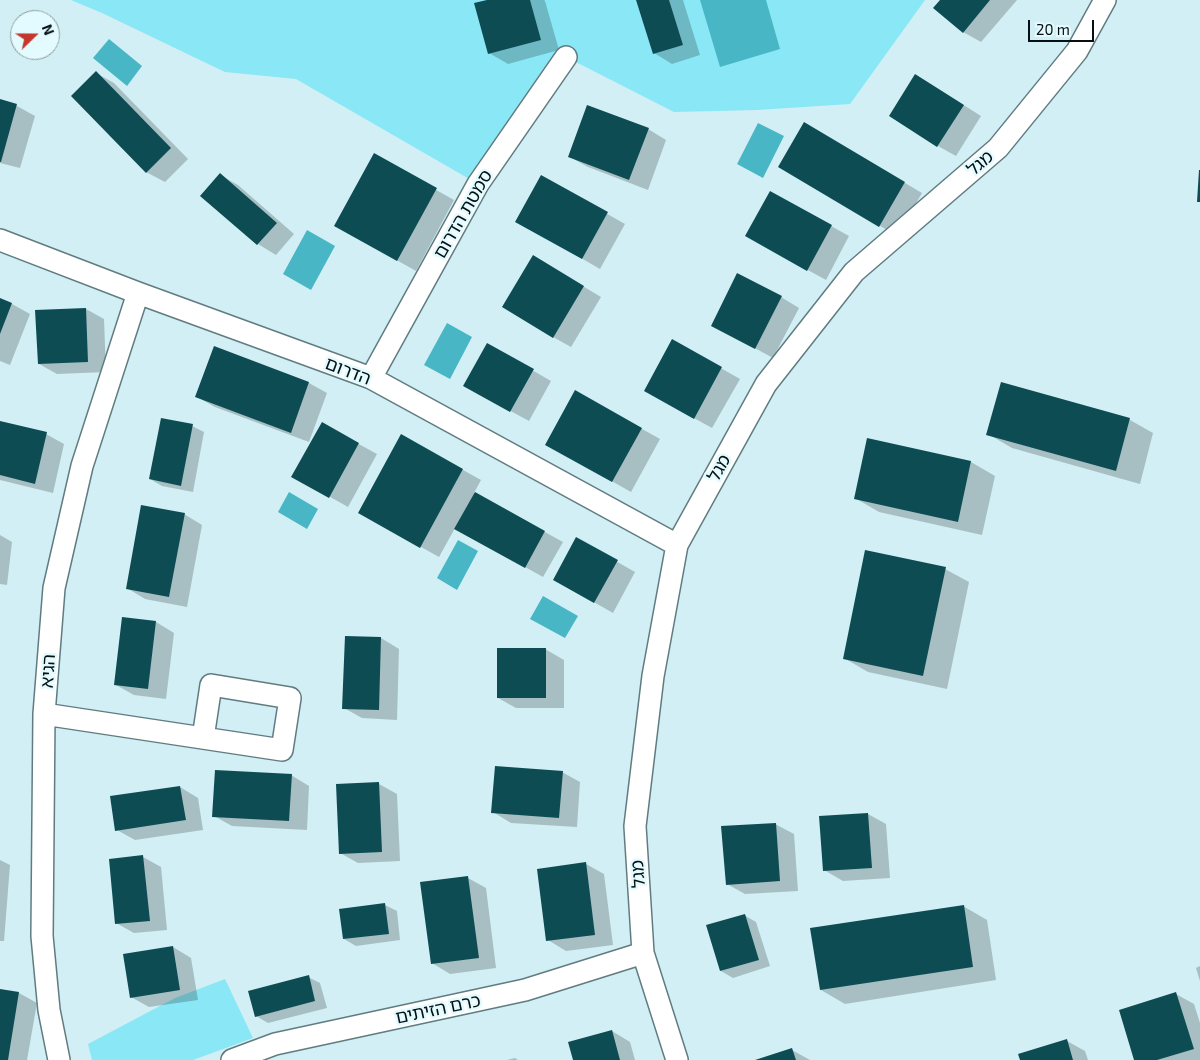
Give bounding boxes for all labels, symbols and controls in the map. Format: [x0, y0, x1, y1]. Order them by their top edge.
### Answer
north arrow [10, 10, 60, 60]
scale bar [1030, 10, 1096, 42]
text: 20 m [1036, 20, 1070, 38]
text: N [39, 22, 58, 37]
street label: מגל [962, 146, 998, 180]
street label: סמטת הדרום [429, 166, 497, 262]
street label: הדרום [322, 352, 374, 390]
street label: מגל [703, 451, 735, 485]
street label: הגיא [36, 653, 60, 689]
street label: מגל [626, 859, 650, 889]
street label: כרם הזיתים [394, 989, 482, 1029]

